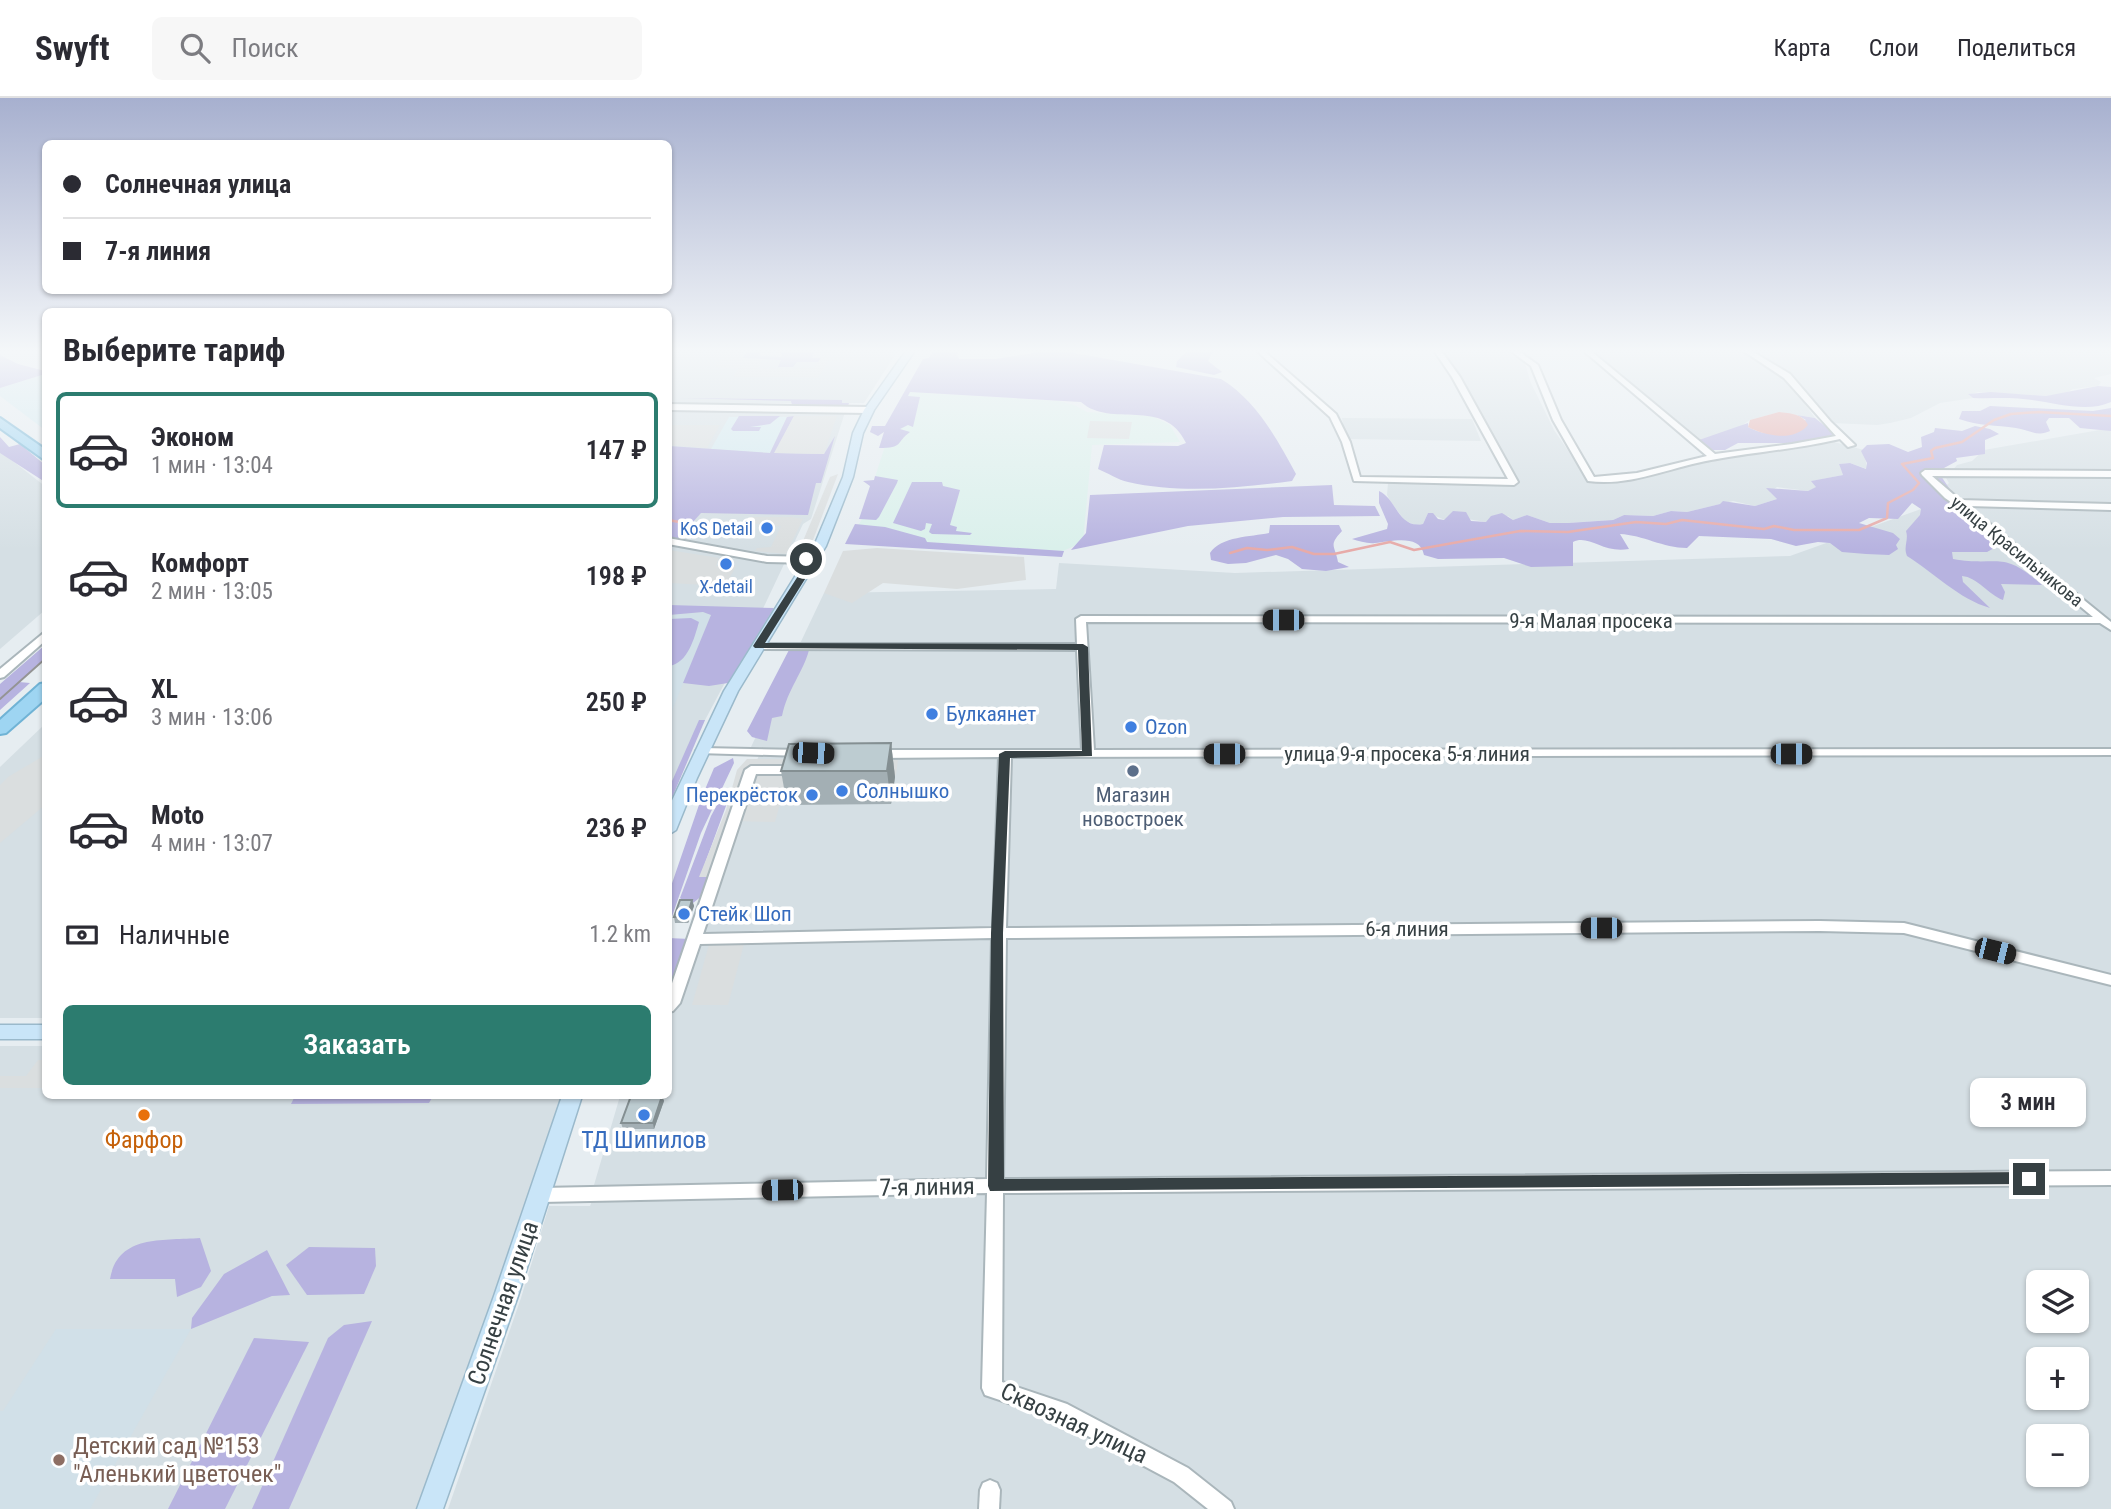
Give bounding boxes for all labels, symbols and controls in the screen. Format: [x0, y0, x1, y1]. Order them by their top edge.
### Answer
search box [152, 17, 642, 80]
text: Swyft [35, 29, 110, 68]
icon: search [176, 29, 214, 67]
text: Поиск [232, 33, 298, 63]
text: Карта [1773, 34, 1831, 62]
text: Слои [1869, 34, 1919, 62]
text: Поделиться [1957, 34, 2076, 62]
text: Солнечная улица [105, 169, 291, 199]
text: 7-я линия [105, 236, 211, 266]
text: Выберите тариф [63, 331, 285, 369]
icon: car [67, 419, 130, 482]
text: Эконом [151, 422, 234, 452]
text: 147 ₽ [586, 435, 647, 465]
text: 1 мин · 13:04 [151, 452, 273, 479]
street label: улица Красильникова [1947, 491, 2087, 611]
place label: KoS Detail [680, 518, 753, 539]
marker: KoS Detail [759, 520, 775, 536]
route start [790, 543, 822, 575]
icon: car [67, 545, 130, 608]
text: Комфорт [151, 548, 249, 578]
marker: X-detail [718, 556, 734, 572]
text: 198 ₽ [586, 561, 647, 591]
place label: X-detail [699, 576, 753, 597]
text: 2 мин · 13:05 [151, 578, 273, 605]
street label: 9-я Малая просека [1509, 609, 1673, 633]
car [1263, 610, 1305, 631]
icon: car [67, 671, 130, 734]
text: XL [151, 674, 178, 704]
text: 250 ₽ [586, 687, 647, 717]
place label: Булкаянет [946, 702, 1036, 726]
text: 3 мин · 13:06 [151, 704, 273, 731]
marker: Булкаянет [924, 706, 940, 722]
place label: Ozon [1145, 715, 1187, 739]
marker: Ozon [1123, 719, 1139, 735]
car [792, 742, 835, 764]
street label: улица 9-я просека 5-я линия [1284, 742, 1530, 766]
car [1204, 744, 1246, 765]
car [1771, 744, 1813, 765]
marker: Магазин новостроек [1125, 763, 1141, 779]
place label: Солнышко [856, 779, 949, 803]
place label: Перекрёсток [686, 783, 798, 807]
marker: Солнышко [834, 783, 850, 799]
place label: Магазин новостроек [1082, 783, 1184, 831]
marker: Перекрёсток [804, 787, 820, 803]
icon: car [67, 797, 130, 860]
text: Moto [151, 800, 204, 830]
text: 236 ₽ [586, 813, 647, 843]
text: 4 мин · 13:07 [151, 830, 273, 857]
place label: Стейк Шоп [698, 902, 792, 926]
marker: Стейк Шоп [676, 906, 692, 922]
icon: cash [63, 916, 101, 954]
street label: 6-я линия [1365, 917, 1449, 941]
car [1581, 918, 1623, 939]
text: Наличные [119, 920, 230, 950]
text: 1.2 km [589, 921, 651, 948]
car [1973, 936, 2018, 966]
button: Заказать [63, 1005, 651, 1085]
callout: 3 мин [1971, 1077, 2087, 1126]
text: 3 мин [2000, 1089, 2056, 1116]
marker: Фарфор [136, 1107, 152, 1123]
marker: ТД Шипилов [636, 1107, 652, 1123]
place label: Фарфор [105, 1126, 183, 1154]
place label: ТД Шипилов [581, 1126, 707, 1154]
route end [2013, 1163, 2045, 1195]
street label: 7-я линия [879, 1172, 975, 1202]
car [761, 1179, 804, 1201]
street label: Солнечная улица [462, 1217, 544, 1389]
map controls [2026, 1270, 2089, 1487]
button: layers [2026, 1270, 2089, 1333]
button: + [2026, 1347, 2089, 1410]
street label: Сквозная улица [996, 1377, 1152, 1469]
button: − [2026, 1424, 2089, 1487]
place label: Детский сад №153 "Аленький цветочек" [73, 1432, 282, 1488]
marker: Детский сад №153 "Аленький цветочек" [51, 1452, 67, 1468]

